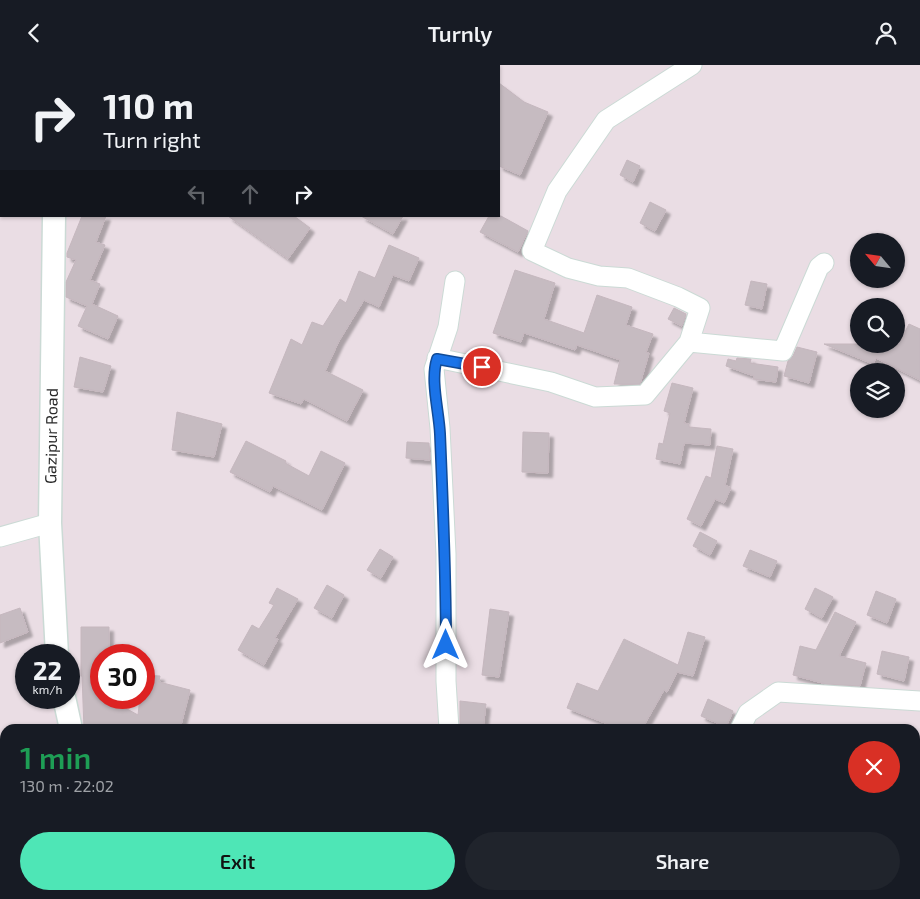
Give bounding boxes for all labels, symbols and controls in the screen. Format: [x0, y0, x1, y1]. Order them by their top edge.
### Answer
icon: back [20, 19, 48, 47]
icon: person [872, 19, 900, 47]
text: Turnly [428, 20, 492, 46]
text: 110 m [103, 84, 194, 126]
icon: right [20, 85, 85, 150]
text: Turn right [103, 126, 201, 152]
icon: left [183, 180, 211, 208]
icon: ahead [236, 180, 264, 208]
icon: right [289, 180, 317, 208]
north arrow [850, 233, 905, 287]
map controls [850, 233, 905, 418]
button: search [850, 298, 905, 353]
pin [461, 346, 503, 388]
icon: arrive [468, 353, 496, 381]
button: layers [850, 363, 905, 418]
street label: Gazipur Road [40, 388, 61, 484]
position arrow [419, 618, 471, 670]
speed limit sign: 30 [90, 644, 155, 709]
text: 22 [33, 655, 62, 685]
text: km/h [33, 682, 62, 696]
text: 1 min [20, 739, 91, 775]
button: close [848, 741, 900, 793]
text: 130 m · 22:02 [20, 776, 114, 795]
button: Exit [20, 832, 455, 890]
button: Share [465, 832, 900, 890]

